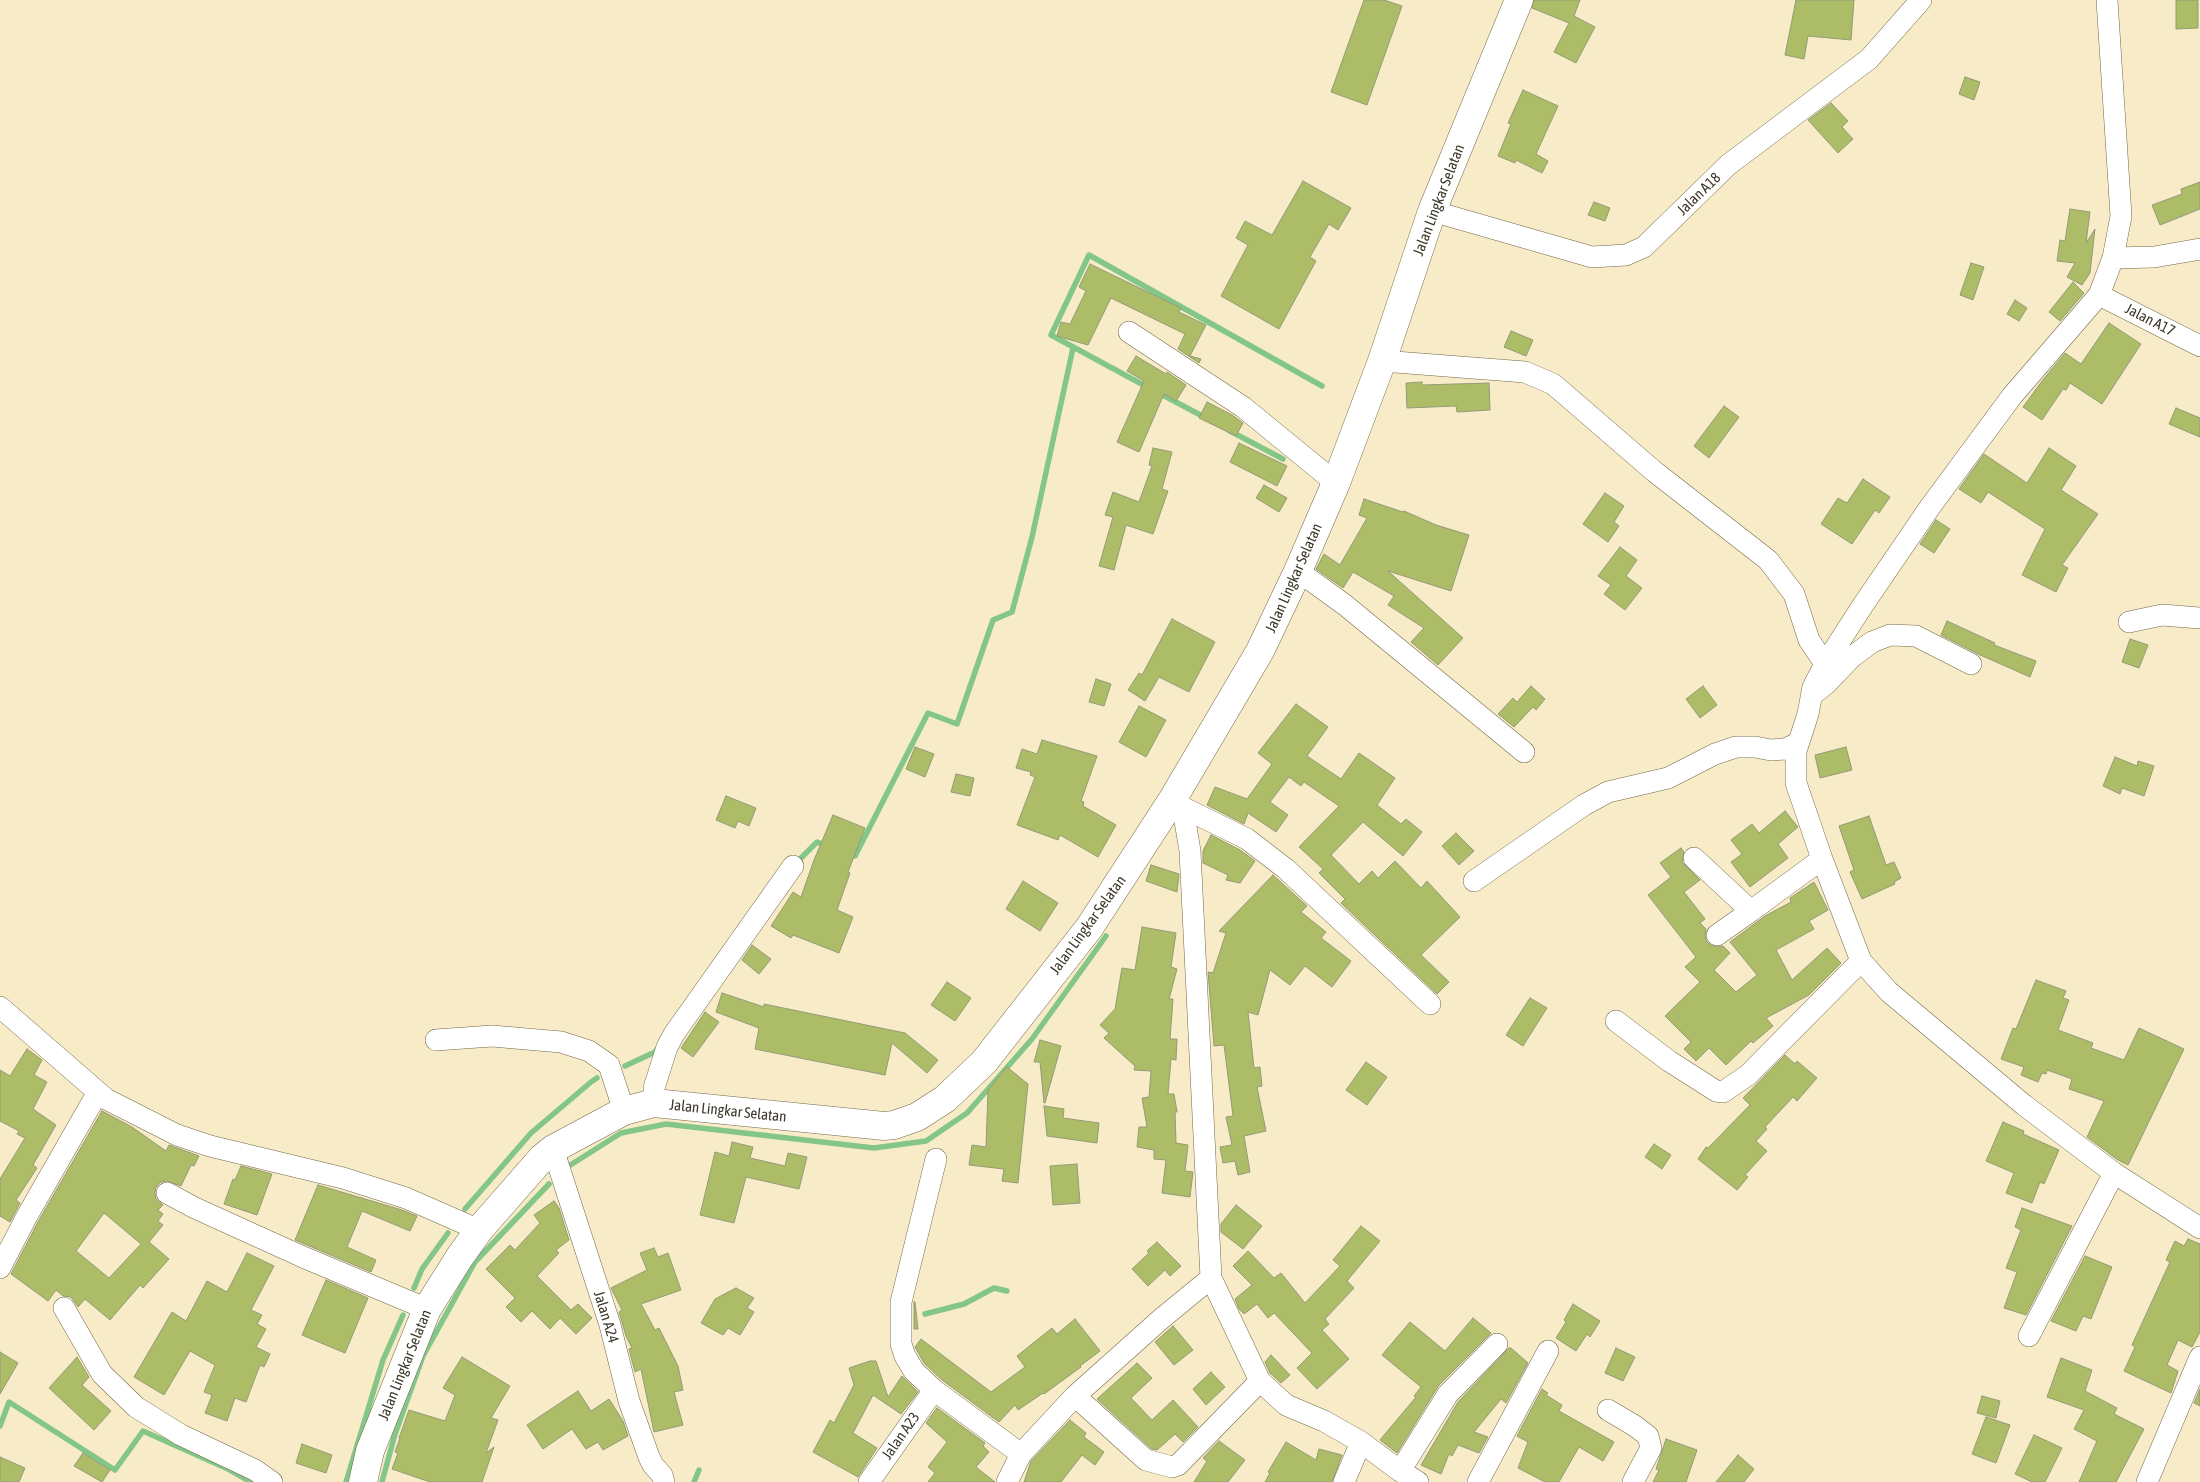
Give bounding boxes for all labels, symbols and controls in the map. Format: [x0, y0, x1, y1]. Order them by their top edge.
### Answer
street label: Jalan Lingkar Selatan [1410, 142, 1468, 258]
street label: Jalan A18 [1674, 169, 1724, 219]
street label: Jalan A17 [2122, 300, 2178, 340]
street label: Jalan Lingkar Selatan [1262, 521, 1326, 635]
street label: Jalan Lingkar Selatan [1046, 872, 1130, 978]
street label: Jalan Lingkar Selatan [669, 1096, 787, 1126]
street label: Jalan A24 [590, 1289, 622, 1345]
street label: Jalan Lingkar Selatan [375, 1307, 435, 1423]
street label: Jalan A23 [878, 1409, 924, 1463]

